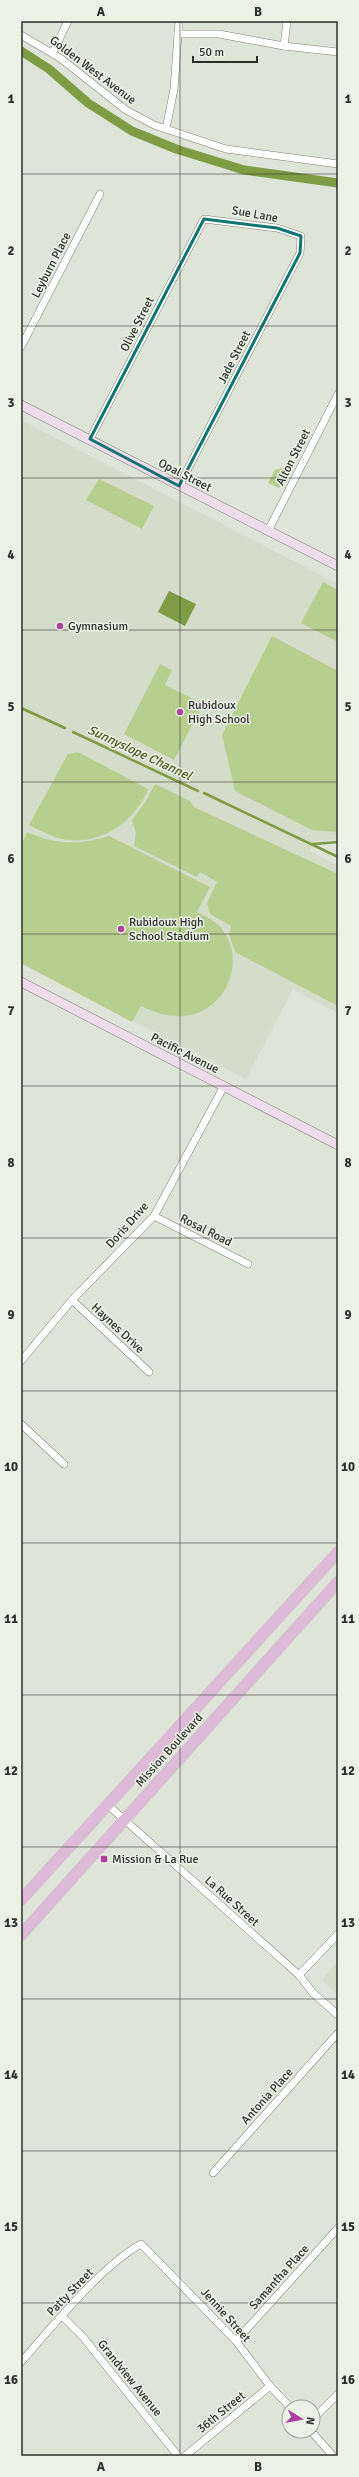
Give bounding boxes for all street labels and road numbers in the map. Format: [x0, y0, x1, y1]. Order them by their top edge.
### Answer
street label: Golden West Avenue [47, 33, 139, 108]
street label: Sue Lane [231, 203, 279, 226]
street label: Leyburn Place [28, 230, 74, 301]
street label: Olive Street [117, 294, 158, 354]
street label: Jade Street [215, 328, 254, 386]
street label: Alton Street [273, 427, 314, 488]
street label: Opal Street [156, 456, 214, 495]
street label: Pacific Avenue [148, 1030, 221, 1077]
street label: Doris Drive [103, 1199, 152, 1251]
street label: Rosal Road [177, 1211, 234, 1250]
street label: Haynes Drive [88, 1300, 147, 1357]
street label: Mission Boulevard [132, 1711, 206, 1790]
street label: La Rue Street [201, 1873, 262, 1930]
street label: Antonia Place [238, 2065, 297, 2128]
street label: Samantha Place [246, 2242, 313, 2313]
street label: Patty Street [44, 2265, 97, 2319]
street label: Jennie Street [197, 2285, 254, 2345]
street label: Grandview Avenue [94, 2337, 165, 2420]
street label: 36th Street [194, 2388, 248, 2436]

